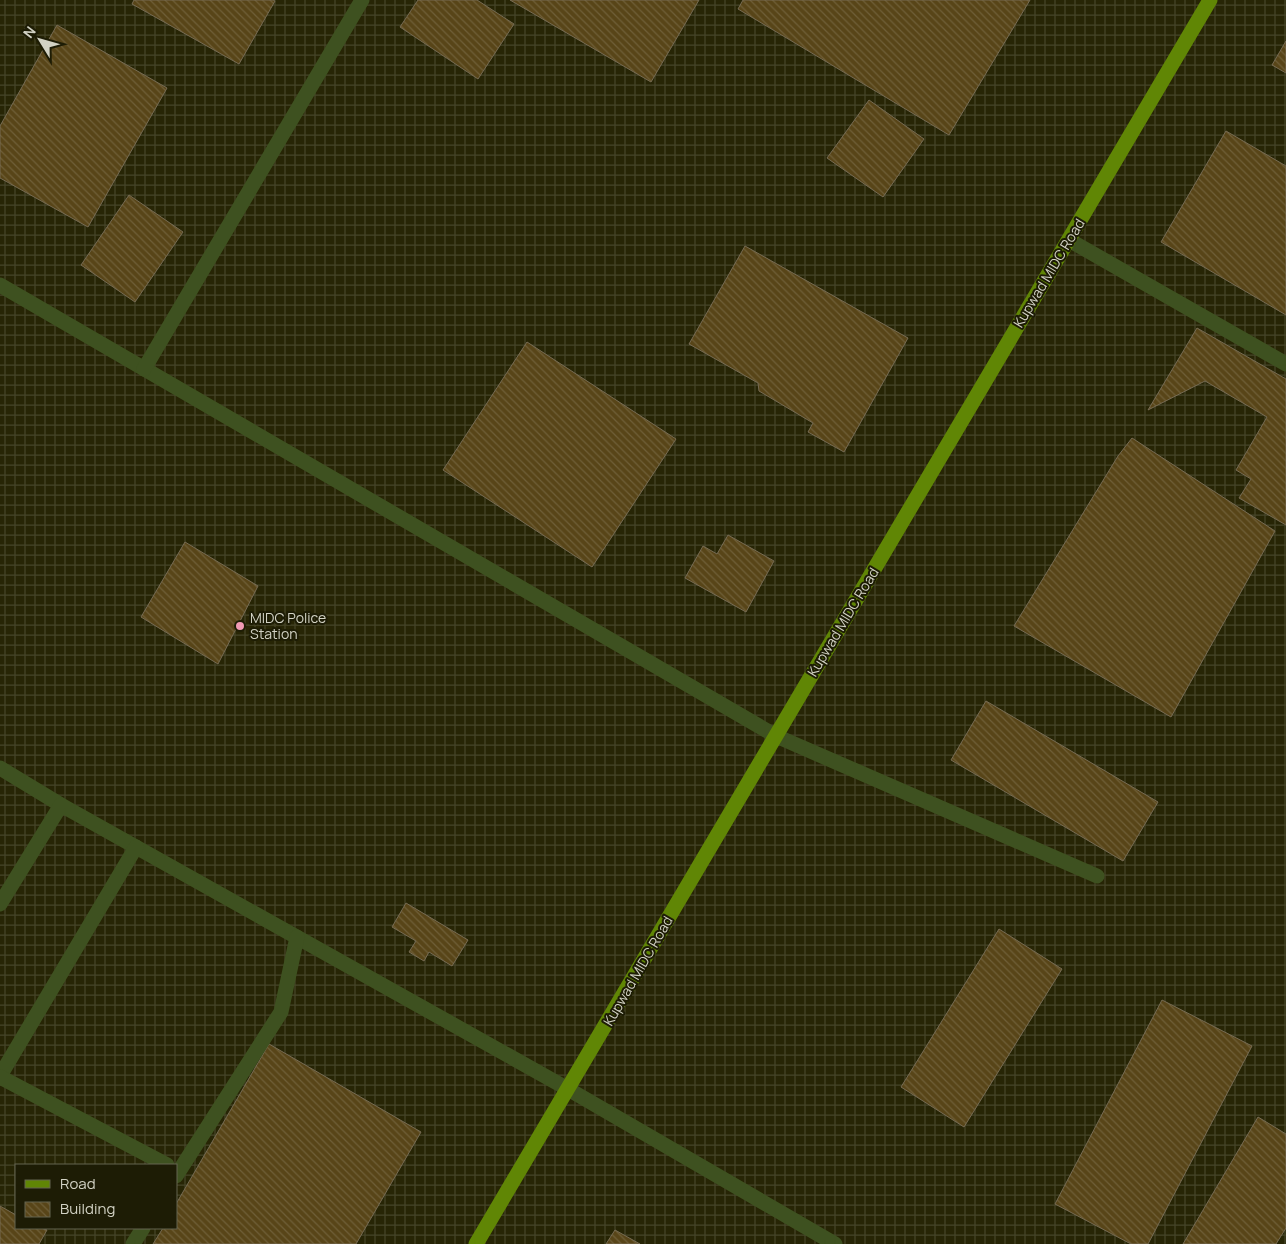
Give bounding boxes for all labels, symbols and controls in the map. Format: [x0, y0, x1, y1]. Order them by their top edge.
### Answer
north arrow [15, 15, 65, 65]
text: N [19, 22, 40, 42]
street label: Kupwad MIDC Road [1009, 215, 1089, 331]
street label: Kupwad MIDC Road [803, 564, 883, 680]
place label: MIDC Police Station [250, 608, 326, 643]
marker: MIDC Police Station [234, 620, 246, 632]
street label: Kupwad MIDC Road [598, 912, 677, 1029]
legend [15, 1164, 178, 1229]
text: Road [60, 1173, 96, 1194]
text: Building [60, 1198, 115, 1219]

